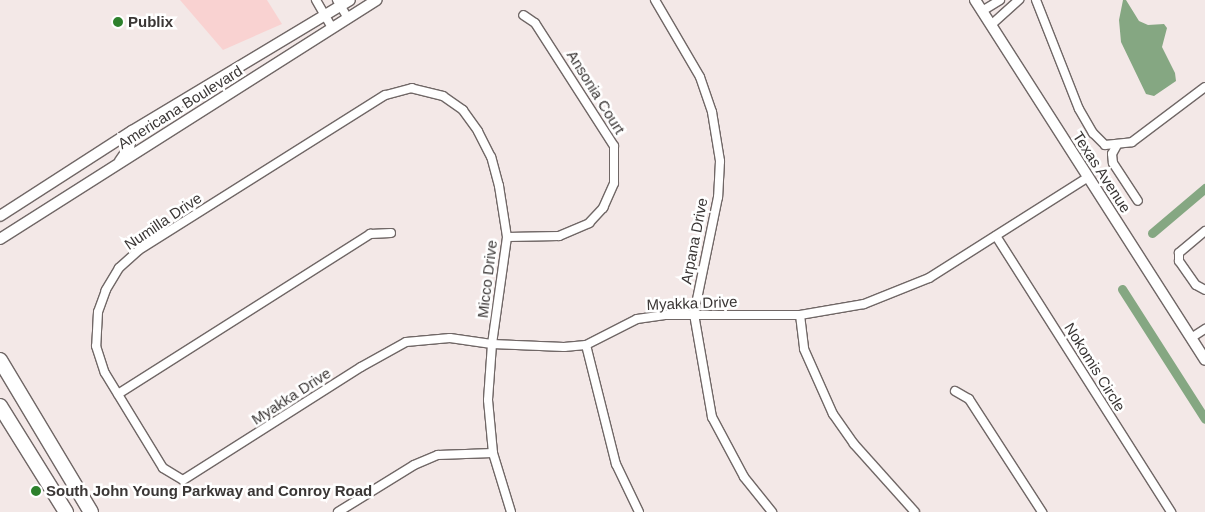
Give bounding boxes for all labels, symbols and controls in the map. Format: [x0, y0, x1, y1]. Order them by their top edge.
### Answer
place label: Publix [128, 13, 173, 31]
marker: Publix [112, 16, 124, 28]
street label: Ansonia Court [563, 47, 629, 137]
street label: Americana Boulevard [114, 61, 246, 153]
street label: Texas Avenue [1069, 128, 1135, 216]
street label: Numilla Drive [121, 189, 205, 253]
street label: Arpana Drive [677, 196, 711, 286]
street label: Micco Drive [473, 239, 501, 319]
street label: Myakka Drive [646, 292, 738, 314]
street label: Nokomis Circle [1061, 319, 1129, 415]
street label: Myakka Drive [248, 364, 334, 428]
place label: South John Young Parkway and Conroy Road [46, 482, 372, 500]
marker: South John Young Parkway and Conroy Road [30, 485, 42, 497]

